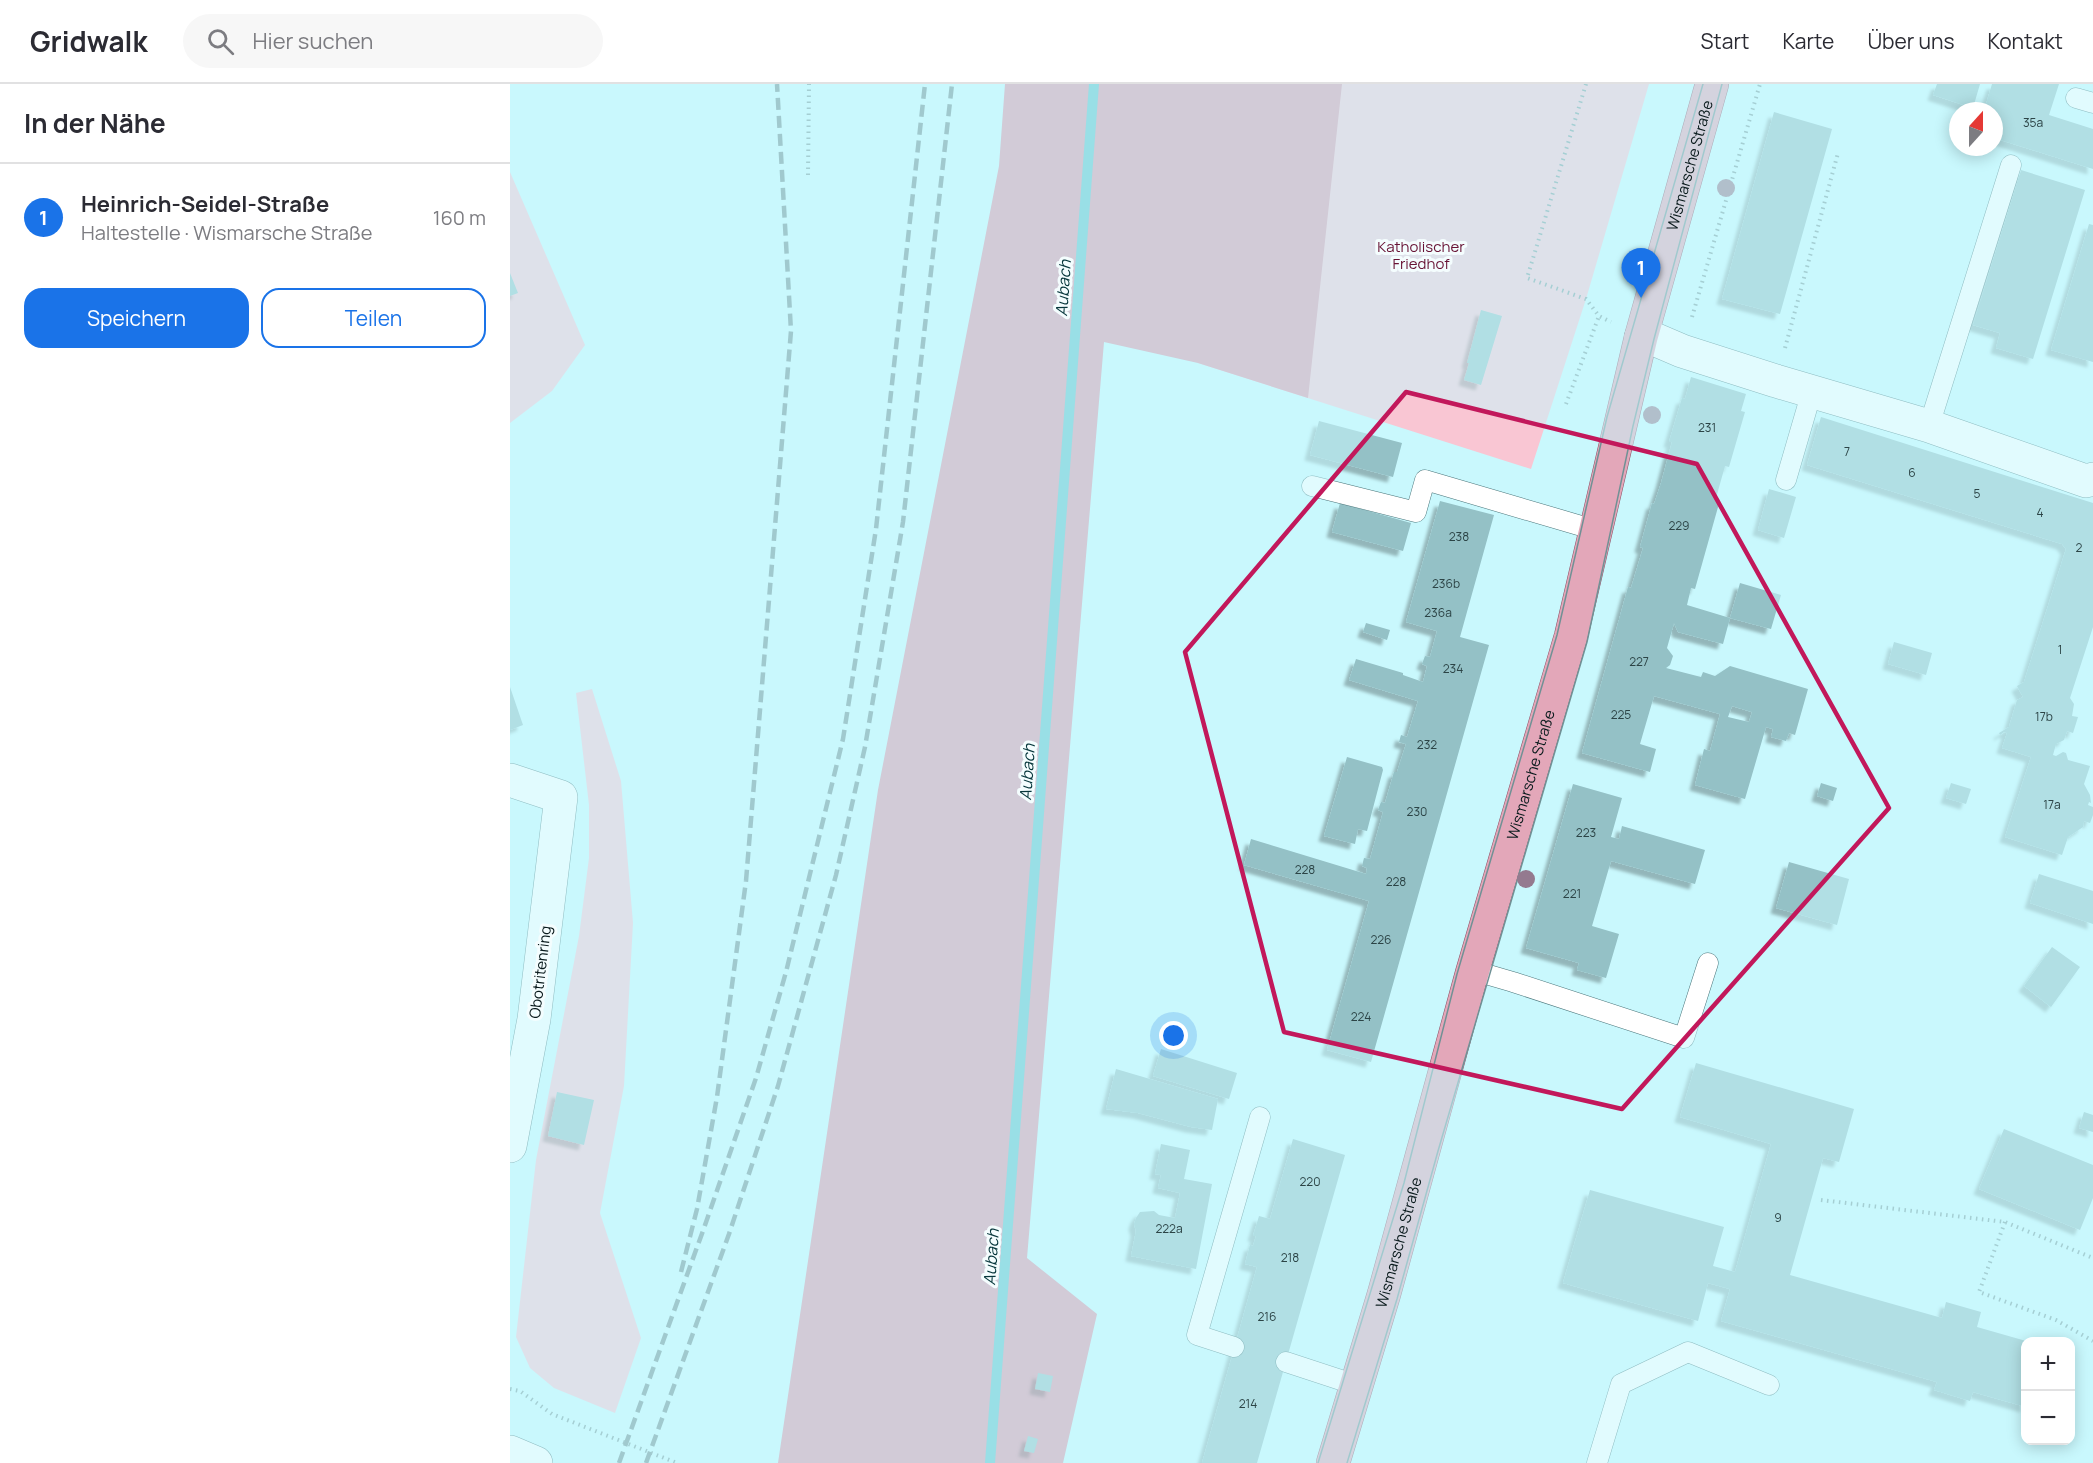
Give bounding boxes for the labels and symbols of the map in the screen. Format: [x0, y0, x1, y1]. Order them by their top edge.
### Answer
street label: Wismarsche Straße [1661, 97, 1718, 233]
north arrow [1949, 102, 2003, 156]
house number: 35a [2023, 114, 2043, 131]
park label: Katholischer Friedhof [1377, 236, 1465, 274]
pin: 1 [1622, 248, 1660, 298]
water label: Aubach [1050, 259, 1076, 317]
house number: 231 [1698, 419, 1716, 436]
house number: 7 [1844, 443, 1850, 460]
house number: 6 [1908, 464, 1916, 481]
house number: 5 [1974, 485, 1981, 502]
house number: 4 [2036, 504, 2044, 521]
house number: 229 [1668, 517, 1690, 534]
house number: 238 [1449, 528, 1469, 545]
house number: 2 [2076, 539, 2083, 556]
house number: 236b [1432, 575, 1460, 592]
house number: 236a [1424, 604, 1452, 621]
house number: 1 [2058, 641, 2062, 658]
house number: 227 [1629, 653, 1649, 670]
house number: 234 [1443, 660, 1463, 677]
house number: 225 [1611, 706, 1631, 723]
street label: Wismarsche Straße [1501, 707, 1559, 842]
house number: 17b [2035, 708, 2053, 725]
house number: 232 [1417, 736, 1437, 753]
water label: Aubach [1014, 743, 1040, 801]
house number: 17a [2043, 796, 2061, 813]
house number: 230 [1407, 803, 1427, 820]
house number: 223 [1576, 824, 1596, 841]
house number: 228 [1295, 861, 1315, 878]
house number: 228 [1386, 873, 1406, 890]
house number: 221 [1563, 885, 1581, 902]
street label: Obotritenring [524, 924, 556, 1020]
house number: 226 [1370, 931, 1392, 948]
house number: 224 [1351, 1008, 1371, 1025]
your location [1159, 1021, 1188, 1050]
house number: 220 [1299, 1173, 1321, 1190]
street label: Wismarsche Straße [1370, 1174, 1426, 1310]
house number: 9 [1774, 1209, 1782, 1226]
house number: 222a [1155, 1220, 1183, 1237]
water label: Aubach [978, 1228, 1004, 1286]
house number: 218 [1281, 1249, 1299, 1266]
house number: 216 [1258, 1308, 1276, 1325]
house number: 214 [1239, 1395, 1257, 1412]

